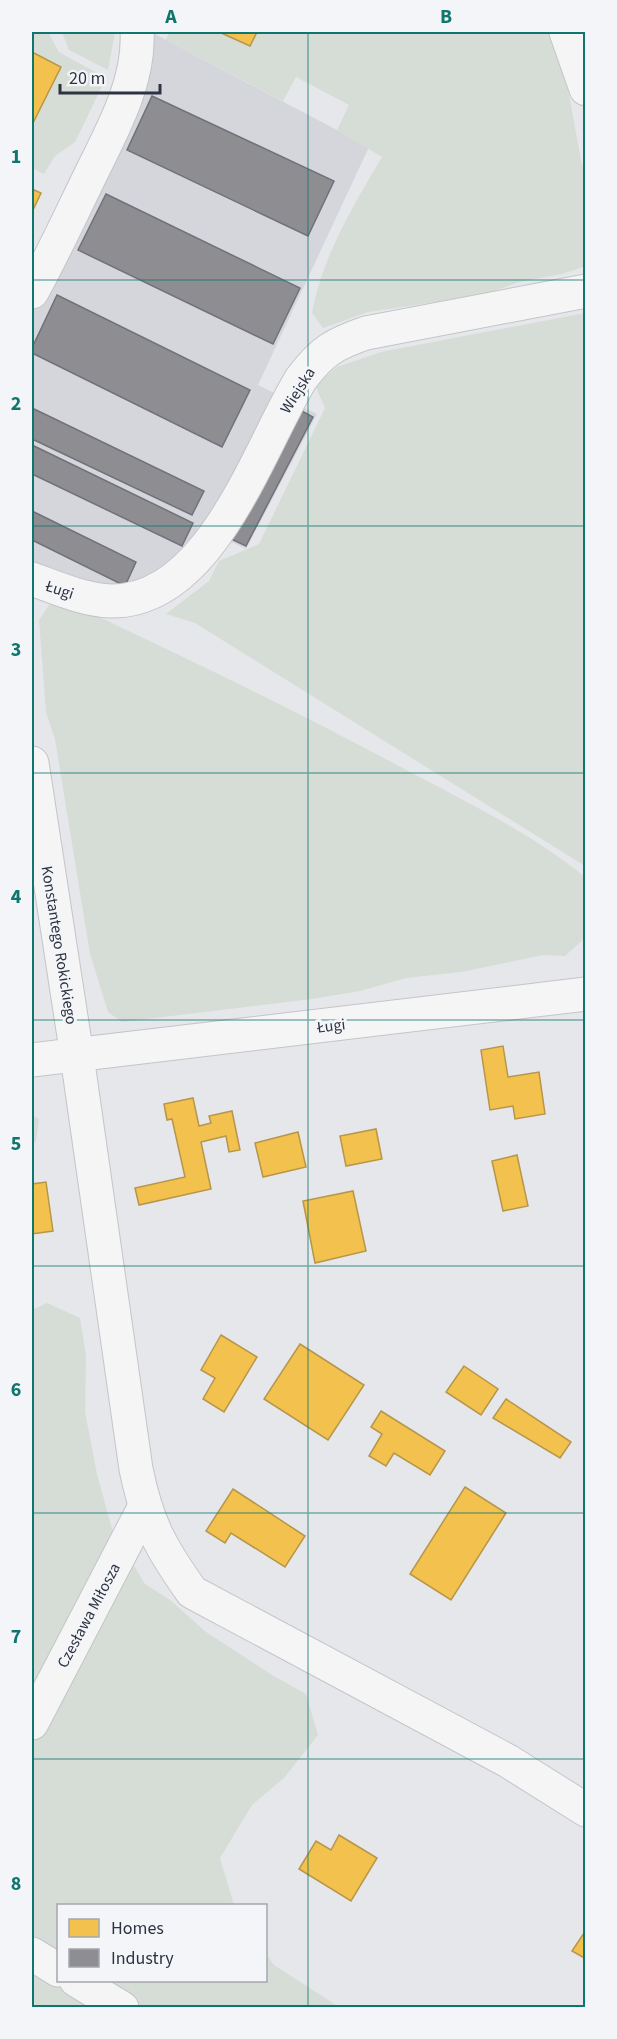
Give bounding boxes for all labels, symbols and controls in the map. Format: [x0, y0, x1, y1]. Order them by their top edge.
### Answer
text: A [164, 3, 177, 31]
text: B [440, 3, 452, 31]
scale bar [60, 57, 160, 95]
text: 20 m [69, 66, 105, 91]
text: 1 [11, 143, 21, 171]
street label: Wiejska [275, 363, 321, 418]
text: 2 [11, 390, 21, 418]
street label: Ługi [42, 575, 77, 605]
text: 3 [11, 636, 21, 664]
street label: Konstantego Rokickiego [36, 864, 82, 1026]
text: 4 [11, 883, 22, 911]
street label: Ługi [315, 1013, 347, 1039]
text: 5 [11, 1130, 21, 1158]
text: 6 [11, 1376, 21, 1404]
street label: Czesława Miłosza [52, 1559, 126, 1672]
text: 7 [11, 1623, 21, 1651]
text: 8 [11, 1870, 21, 1898]
legend [57, 1904, 267, 1982]
text: Homes [111, 1916, 164, 1941]
text: Industry [111, 1946, 174, 1971]

